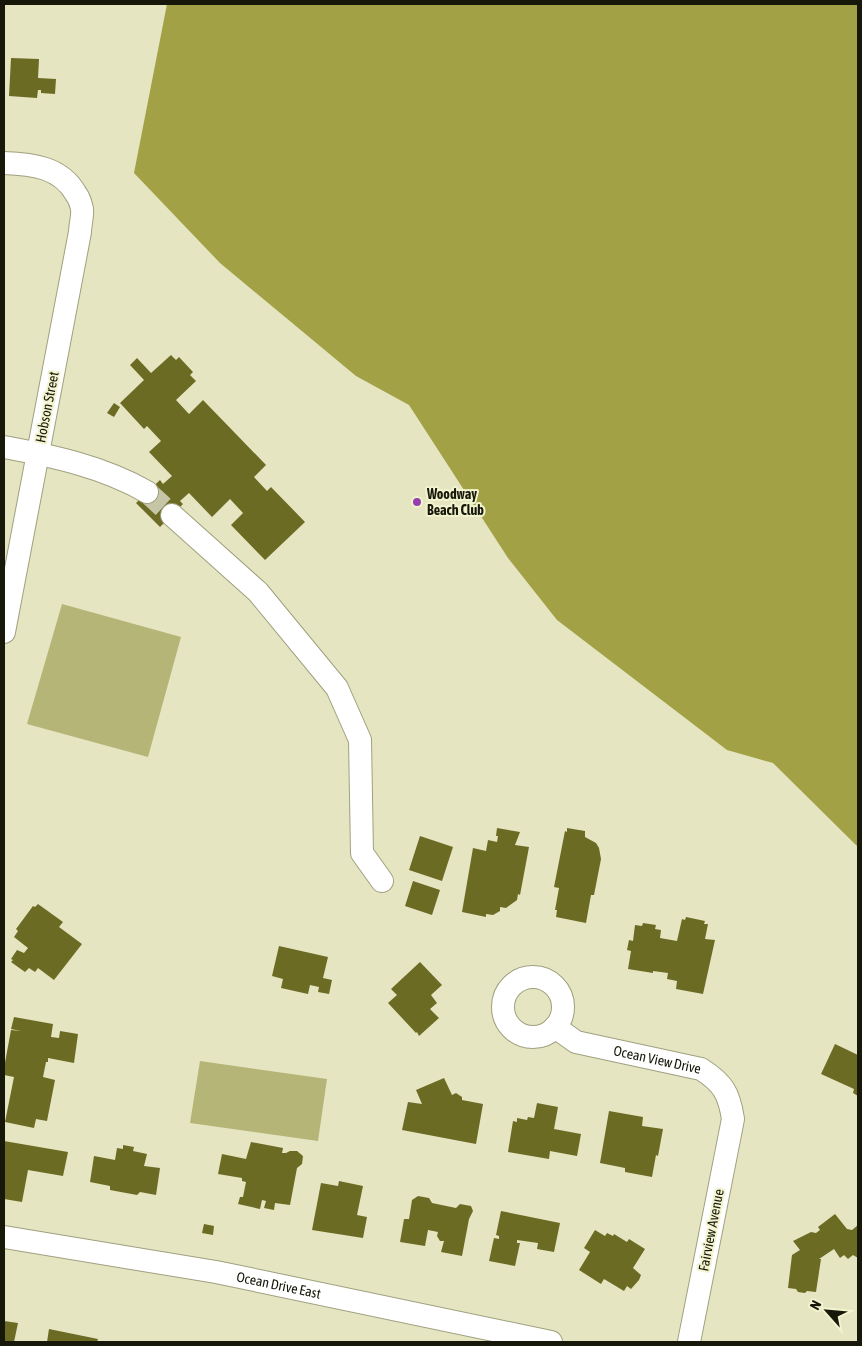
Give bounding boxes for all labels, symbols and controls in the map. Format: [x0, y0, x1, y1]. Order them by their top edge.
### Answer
street label: Hobson Street [32, 370, 62, 444]
place label: Woodway Beach Club [426, 486, 484, 518]
marker: Woodway Beach Club [411, 496, 423, 508]
street label: Ocean View Drive [612, 1042, 702, 1077]
street label: Fairview Avenue [695, 1188, 727, 1272]
street label: Ocean Drive East [235, 1269, 322, 1302]
north arrow [802, 1286, 852, 1336]
text: N [806, 1298, 824, 1312]

